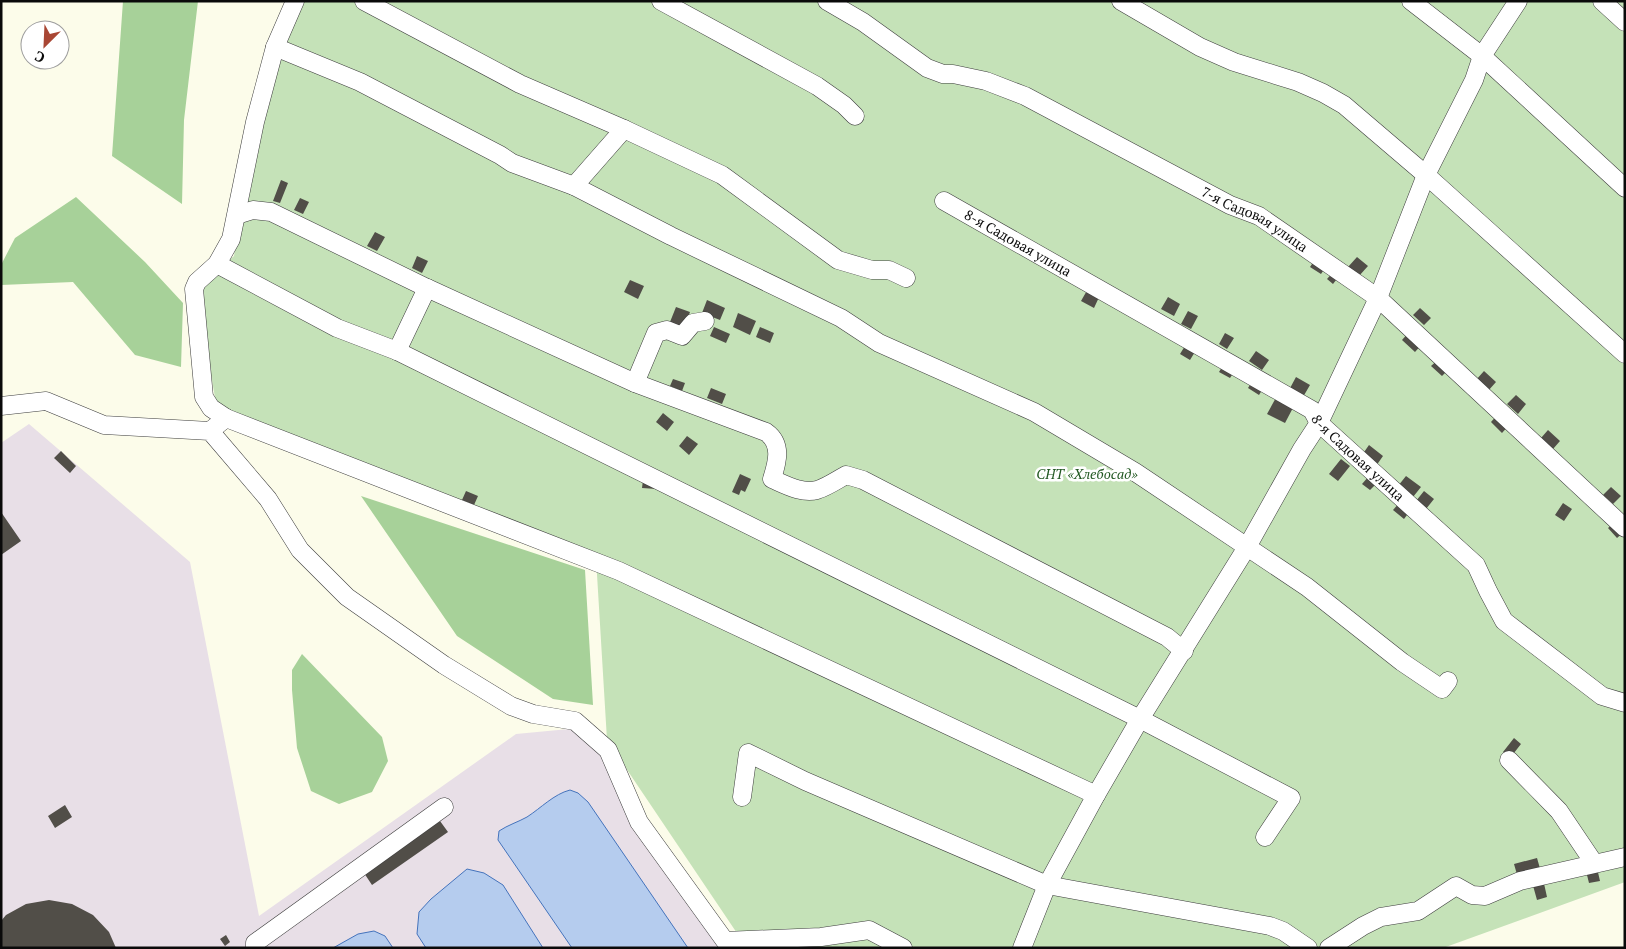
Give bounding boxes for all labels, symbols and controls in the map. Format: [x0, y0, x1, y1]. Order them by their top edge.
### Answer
north arrow [20, 20, 70, 70]
text: С [31, 47, 48, 68]
street label: 7-я Садовая улица [1198, 182, 1312, 256]
street label: 8-я Садовая улица [961, 205, 1075, 280]
street label: 8-я Садовая улица [1307, 411, 1409, 505]
park label: СНТ «Хлебосад» [1036, 464, 1138, 483]

